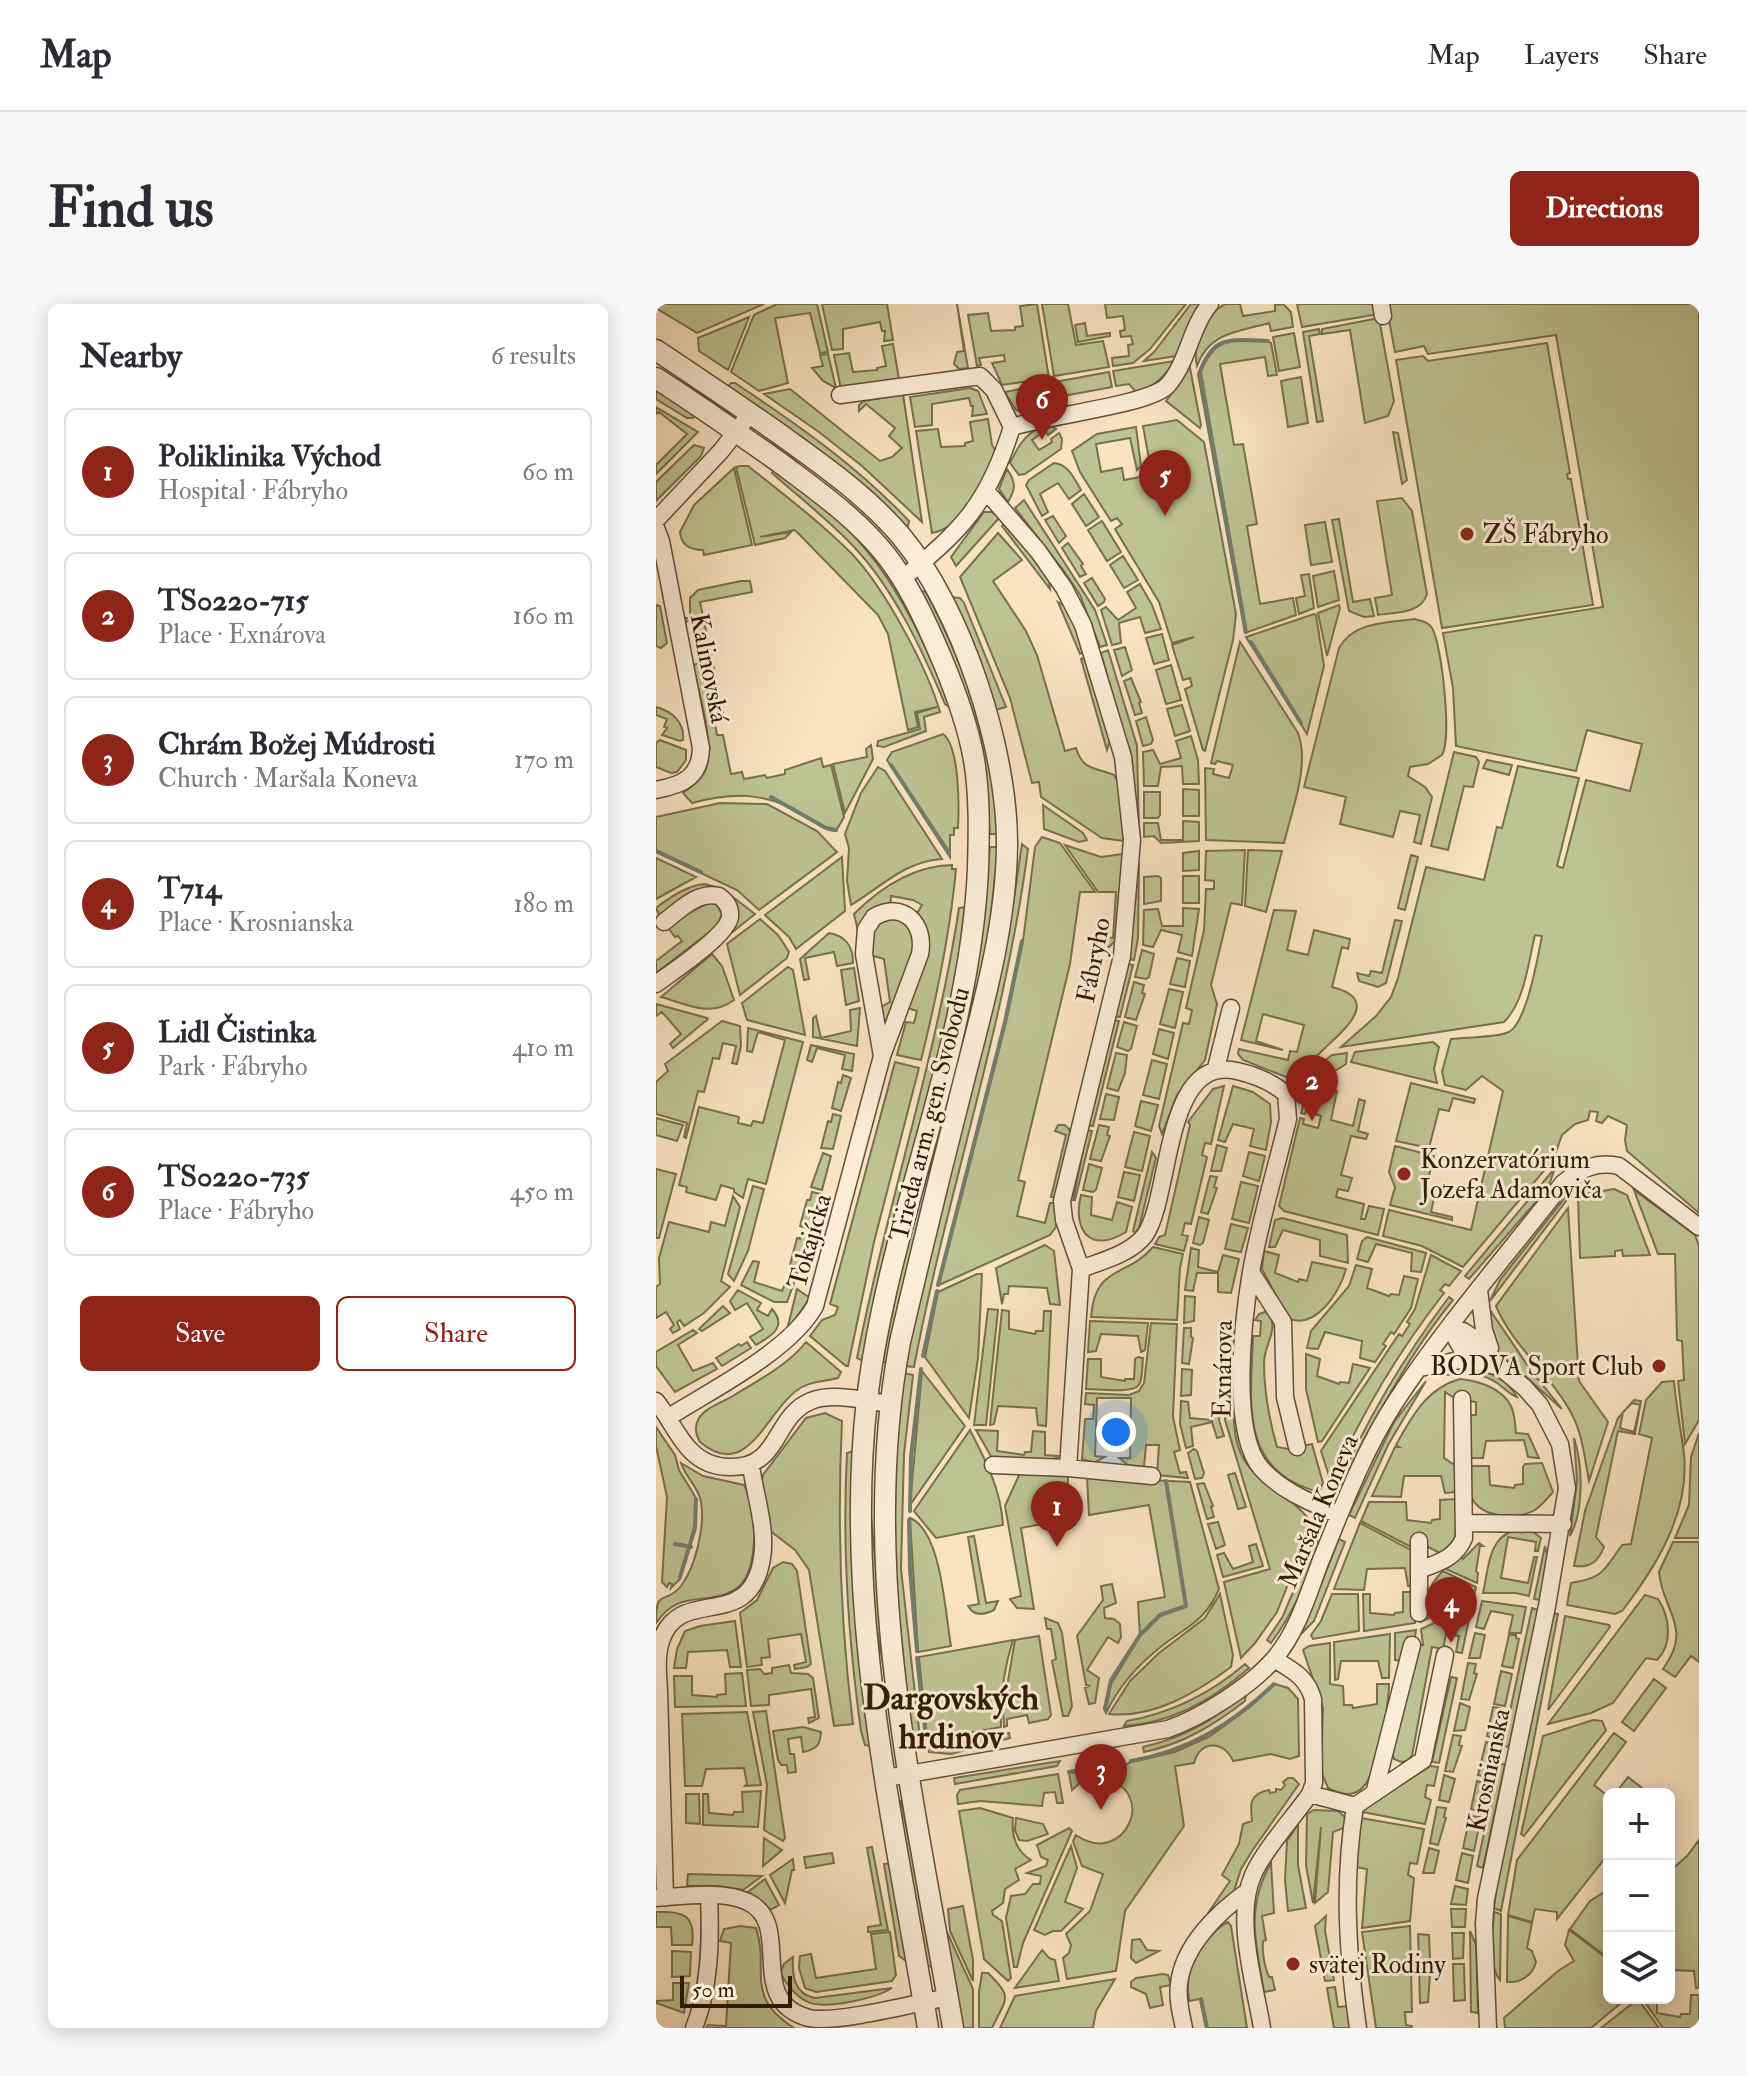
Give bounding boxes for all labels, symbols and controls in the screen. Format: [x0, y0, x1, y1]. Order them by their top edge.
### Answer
text: Map [40, 31, 111, 79]
text: Map [1427, 38, 1480, 73]
text: Layers [1524, 38, 1599, 73]
text: Share [1643, 38, 1707, 73]
button: Directions [1510, 171, 1699, 246]
text: Find us [48, 173, 214, 244]
text: Nearby [80, 335, 182, 378]
text: 6 results [491, 340, 576, 372]
pin: 6 [1016, 374, 1068, 440]
text: Poliklinika Východ [158, 438, 381, 475]
pin: 5 [1139, 450, 1191, 516]
text: 1 [103, 456, 113, 488]
text: 60 m [522, 456, 574, 488]
text: Hospital · Fábryho [158, 475, 348, 507]
place label: ZŠ Fábryho [1483, 517, 1609, 551]
marker: ZŠ Fábryho [1458, 525, 1476, 543]
text: TS0220-715 [158, 582, 308, 619]
text: 2 [101, 600, 115, 632]
text: 160 m [513, 600, 574, 632]
street label: Kalinovská [683, 611, 735, 726]
text: Place · Exnárova [158, 619, 326, 651]
text: Chrám Božej Múdrosti [158, 726, 436, 763]
text: 3 [103, 744, 113, 776]
text: 170 m [514, 744, 574, 776]
text: Church · Maršala Koneva [158, 763, 418, 795]
text: T714 [158, 870, 221, 907]
text: 4 [101, 888, 115, 920]
text: 180 m [514, 888, 574, 920]
text: Place · Krosnianska [158, 907, 353, 939]
street label: Fábryho [1070, 915, 1118, 1006]
street label: Trieda arm. gen. Svobodu [883, 984, 977, 1245]
text: Lidl Čistinka [158, 1014, 316, 1051]
text: 5 [102, 1032, 114, 1064]
text: 410 m [512, 1032, 574, 1064]
text: Park · Fábryho [158, 1051, 308, 1083]
pin: 2 [1286, 1055, 1338, 1121]
place label: Konzervatórium Jozefa Adamoviča [1419, 1144, 1602, 1206]
text: TS0220-735 [158, 1158, 309, 1195]
marker: Konzervatórium Jozefa Adamoviča [1395, 1165, 1413, 1183]
text: 6 [101, 1176, 115, 1208]
text: 450 m [510, 1176, 574, 1208]
street label: Tokajícka [781, 1190, 839, 1293]
text: Place · Fábryho [158, 1195, 314, 1227]
button: Save [80, 1296, 320, 1371]
button: Share [336, 1296, 576, 1371]
street label: Exnárova [1206, 1319, 1240, 1418]
place label: BODVA Sport Club [1430, 1351, 1643, 1384]
marker: BODVA Sport Club [1650, 1357, 1668, 1375]
your location [1096, 1412, 1136, 1452]
street label: Maršala Koneva [1272, 1429, 1366, 1593]
pin: 1 [1031, 1481, 1083, 1547]
pin: 4 [1425, 1577, 1477, 1643]
district label: Dargovských hrdinov [863, 1677, 1039, 1759]
street label: Krosnianska [1460, 1705, 1518, 1835]
pin: 3 [1075, 1744, 1127, 1810]
map controls [1603, 1788, 1675, 2004]
button: + [1603, 1788, 1675, 1860]
button: − [1603, 1860, 1675, 1932]
button: layers [1603, 1932, 1675, 2004]
place label: svätej Rodiny [1309, 1949, 1446, 1981]
marker: svätej Rodiny [1284, 1955, 1302, 1973]
scale bar [680, 1972, 792, 2008]
text: 50 m [692, 1976, 734, 2004]

